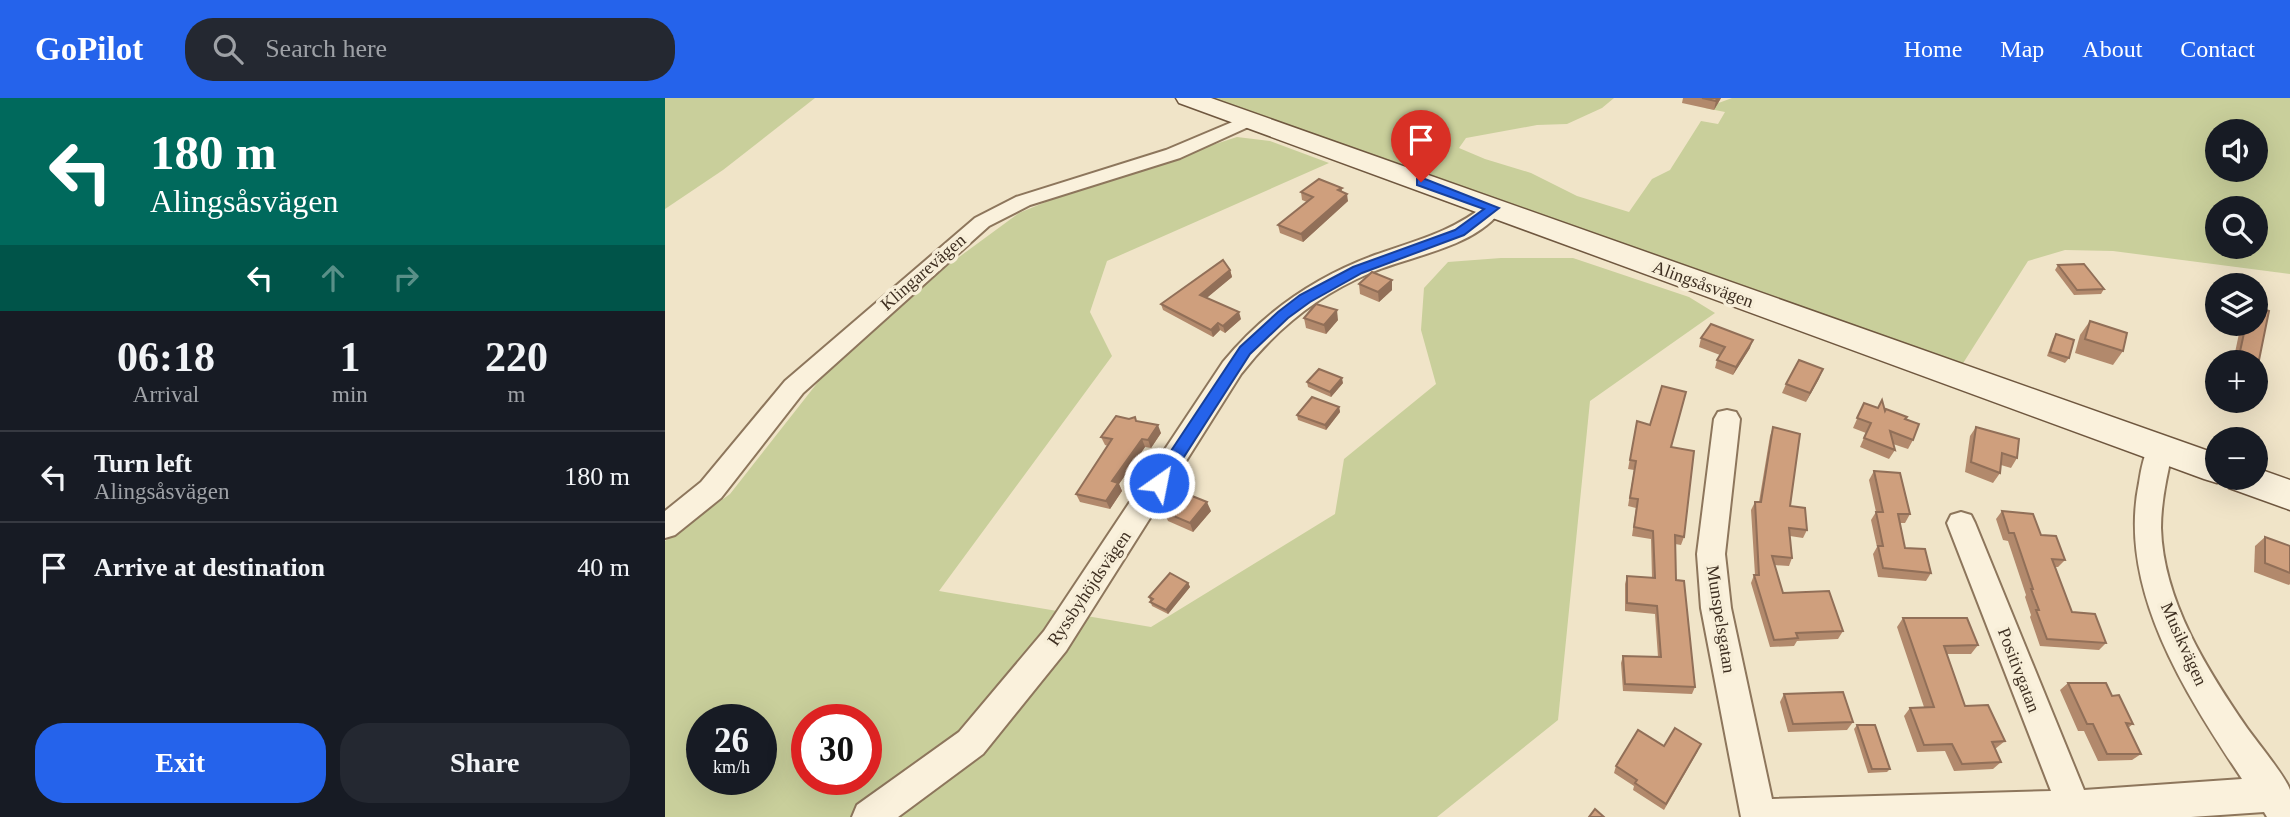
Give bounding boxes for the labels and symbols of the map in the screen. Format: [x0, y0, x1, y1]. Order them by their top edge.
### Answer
pin [1391, 110, 1451, 182]
street label: Klingarevägen [876, 230, 970, 314]
street label: Alingsåsvägen [1650, 256, 1756, 312]
position arrow [1122, 446, 1196, 520]
street label: Ryssbyhöjdsvägen [1043, 527, 1135, 649]
street label: Munspelsgatan [1703, 564, 1739, 674]
street label: Musikvägen [2157, 599, 2211, 689]
street label: Positivgatan [1994, 625, 2044, 715]
speed limit sign: 30 [791, 704, 882, 795]

